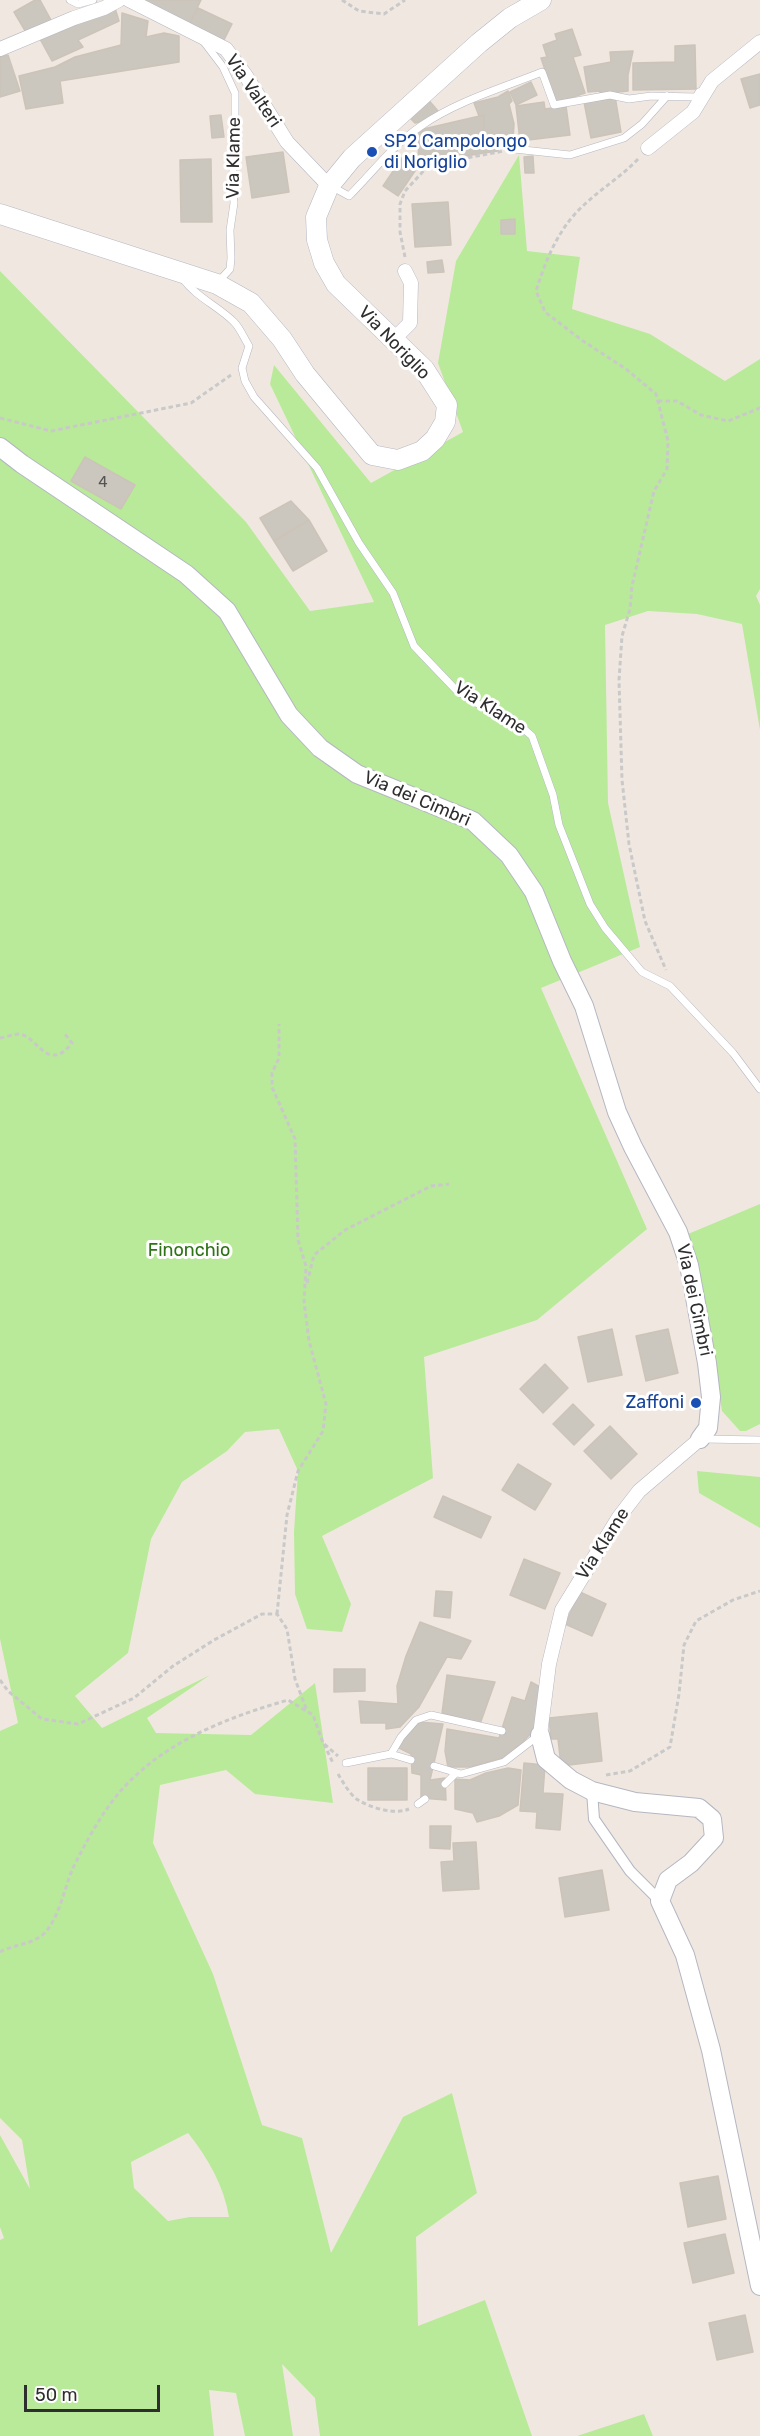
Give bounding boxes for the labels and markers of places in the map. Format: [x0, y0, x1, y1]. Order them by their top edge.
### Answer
place label: SP2 Campolongo di Noriglio [384, 131, 527, 174]
marker: SP2 Campolongo di Noriglio [365, 145, 379, 159]
place label: Zaffoni [625, 1392, 684, 1414]
marker: Zaffoni [689, 1396, 703, 1410]

